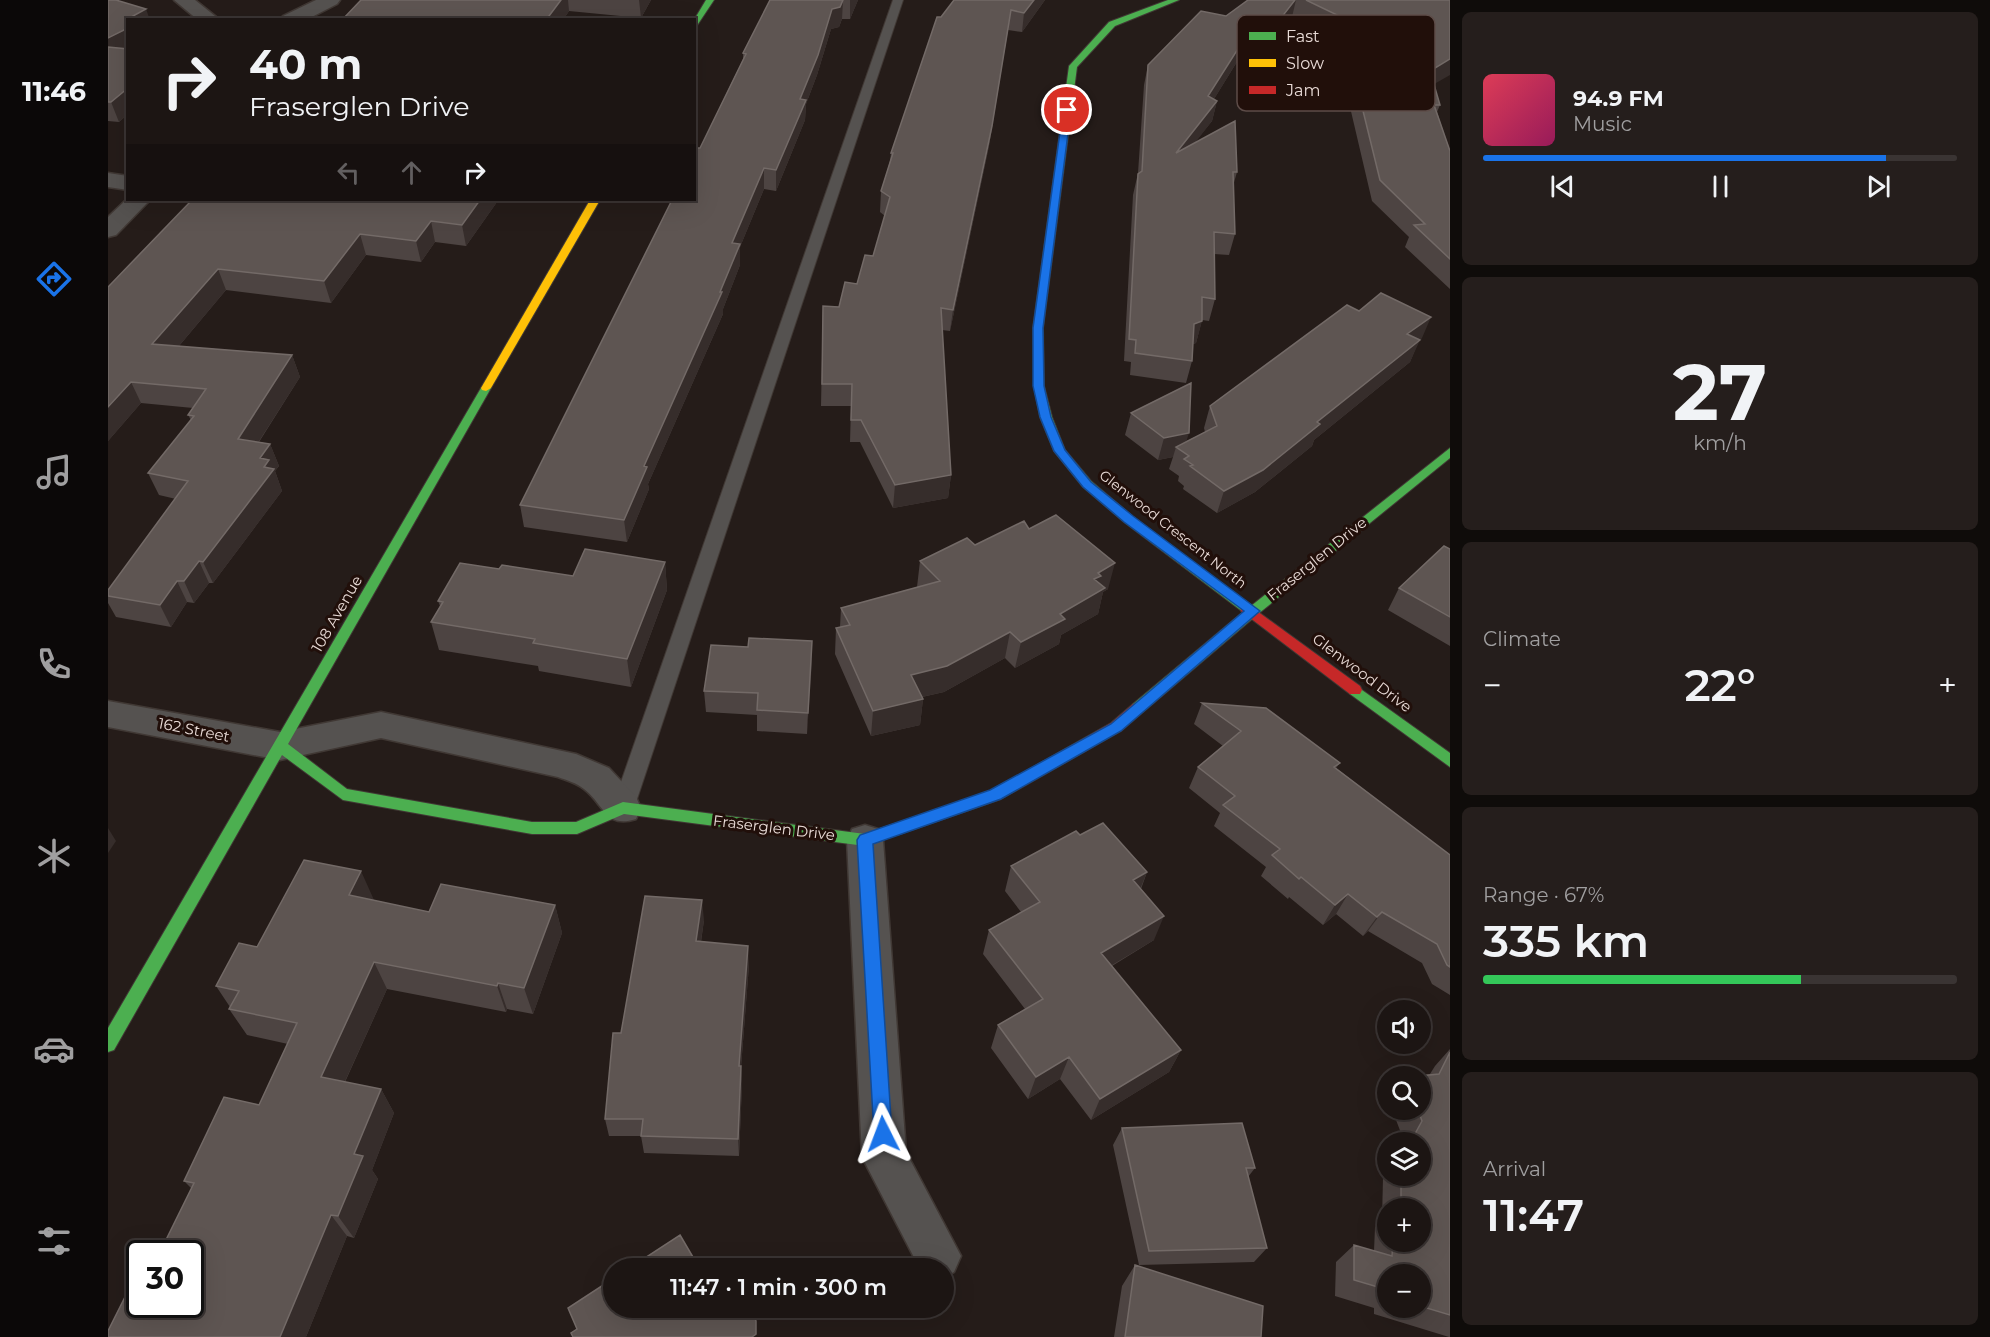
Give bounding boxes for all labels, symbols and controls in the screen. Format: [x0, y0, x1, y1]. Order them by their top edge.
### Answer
legend [1237, 15, 1435, 111]
text: Fast [1286, 27, 1320, 46]
text: 40 m [249, 38, 362, 90]
icon: right [150, 42, 228, 120]
text: Slow [1286, 54, 1324, 73]
text: 11:46 [22, 75, 86, 108]
text: Jam [1285, 81, 1320, 100]
pin [1041, 84, 1092, 135]
text: 94.9 FM [1573, 85, 1664, 112]
text: Fraserglen Drive [249, 90, 470, 123]
icon: arrive [1050, 93, 1083, 126]
text: Music [1573, 112, 1632, 136]
icon: left [332, 156, 365, 189]
icon: ahead [395, 156, 428, 189]
icon: right [458, 156, 491, 189]
icon: previous [1546, 170, 1579, 203]
icon: pause [1704, 170, 1737, 203]
icon: next [1862, 170, 1895, 203]
icon: directions [33, 258, 75, 300]
text: 27 [1673, 344, 1767, 440]
text: km/h [1693, 431, 1747, 455]
icon: music [33, 451, 75, 493]
street label: Glenwood Crescent North [1096, 466, 1250, 592]
street label: Fraserglen Drive [1263, 513, 1370, 605]
street label: 108 Avenue [307, 572, 366, 656]
text: Climate [1483, 627, 1561, 651]
street label: Glenwood Drive [1309, 629, 1416, 716]
icon: phone [33, 643, 75, 685]
text: 22° [1684, 657, 1756, 712]
text: − [1483, 665, 1502, 705]
text: + [1938, 665, 1957, 705]
street label: 162 Street [157, 713, 231, 746]
street label: Fraserglen Drive [712, 811, 836, 844]
icon: climate [33, 835, 75, 877]
text: Range · 67% [1483, 883, 1604, 907]
text: 335 km [1483, 913, 1649, 968]
map controls [1377, 1000, 1431, 1318]
button: sound [1377, 1000, 1431, 1054]
icon: car [33, 1028, 75, 1070]
button: search [1377, 1066, 1431, 1120]
position arrow [851, 1102, 915, 1166]
button: layers [1377, 1132, 1431, 1186]
text: Arrival [1483, 1157, 1546, 1181]
text: 11:47 [1483, 1187, 1584, 1242]
button: + [1377, 1198, 1431, 1252]
icon: filters [33, 1220, 75, 1262]
speed limit sign: 30 [126, 1240, 204, 1318]
button: − [1377, 1264, 1431, 1318]
text: 11:47 · 1 min · 300 m [670, 1274, 887, 1301]

